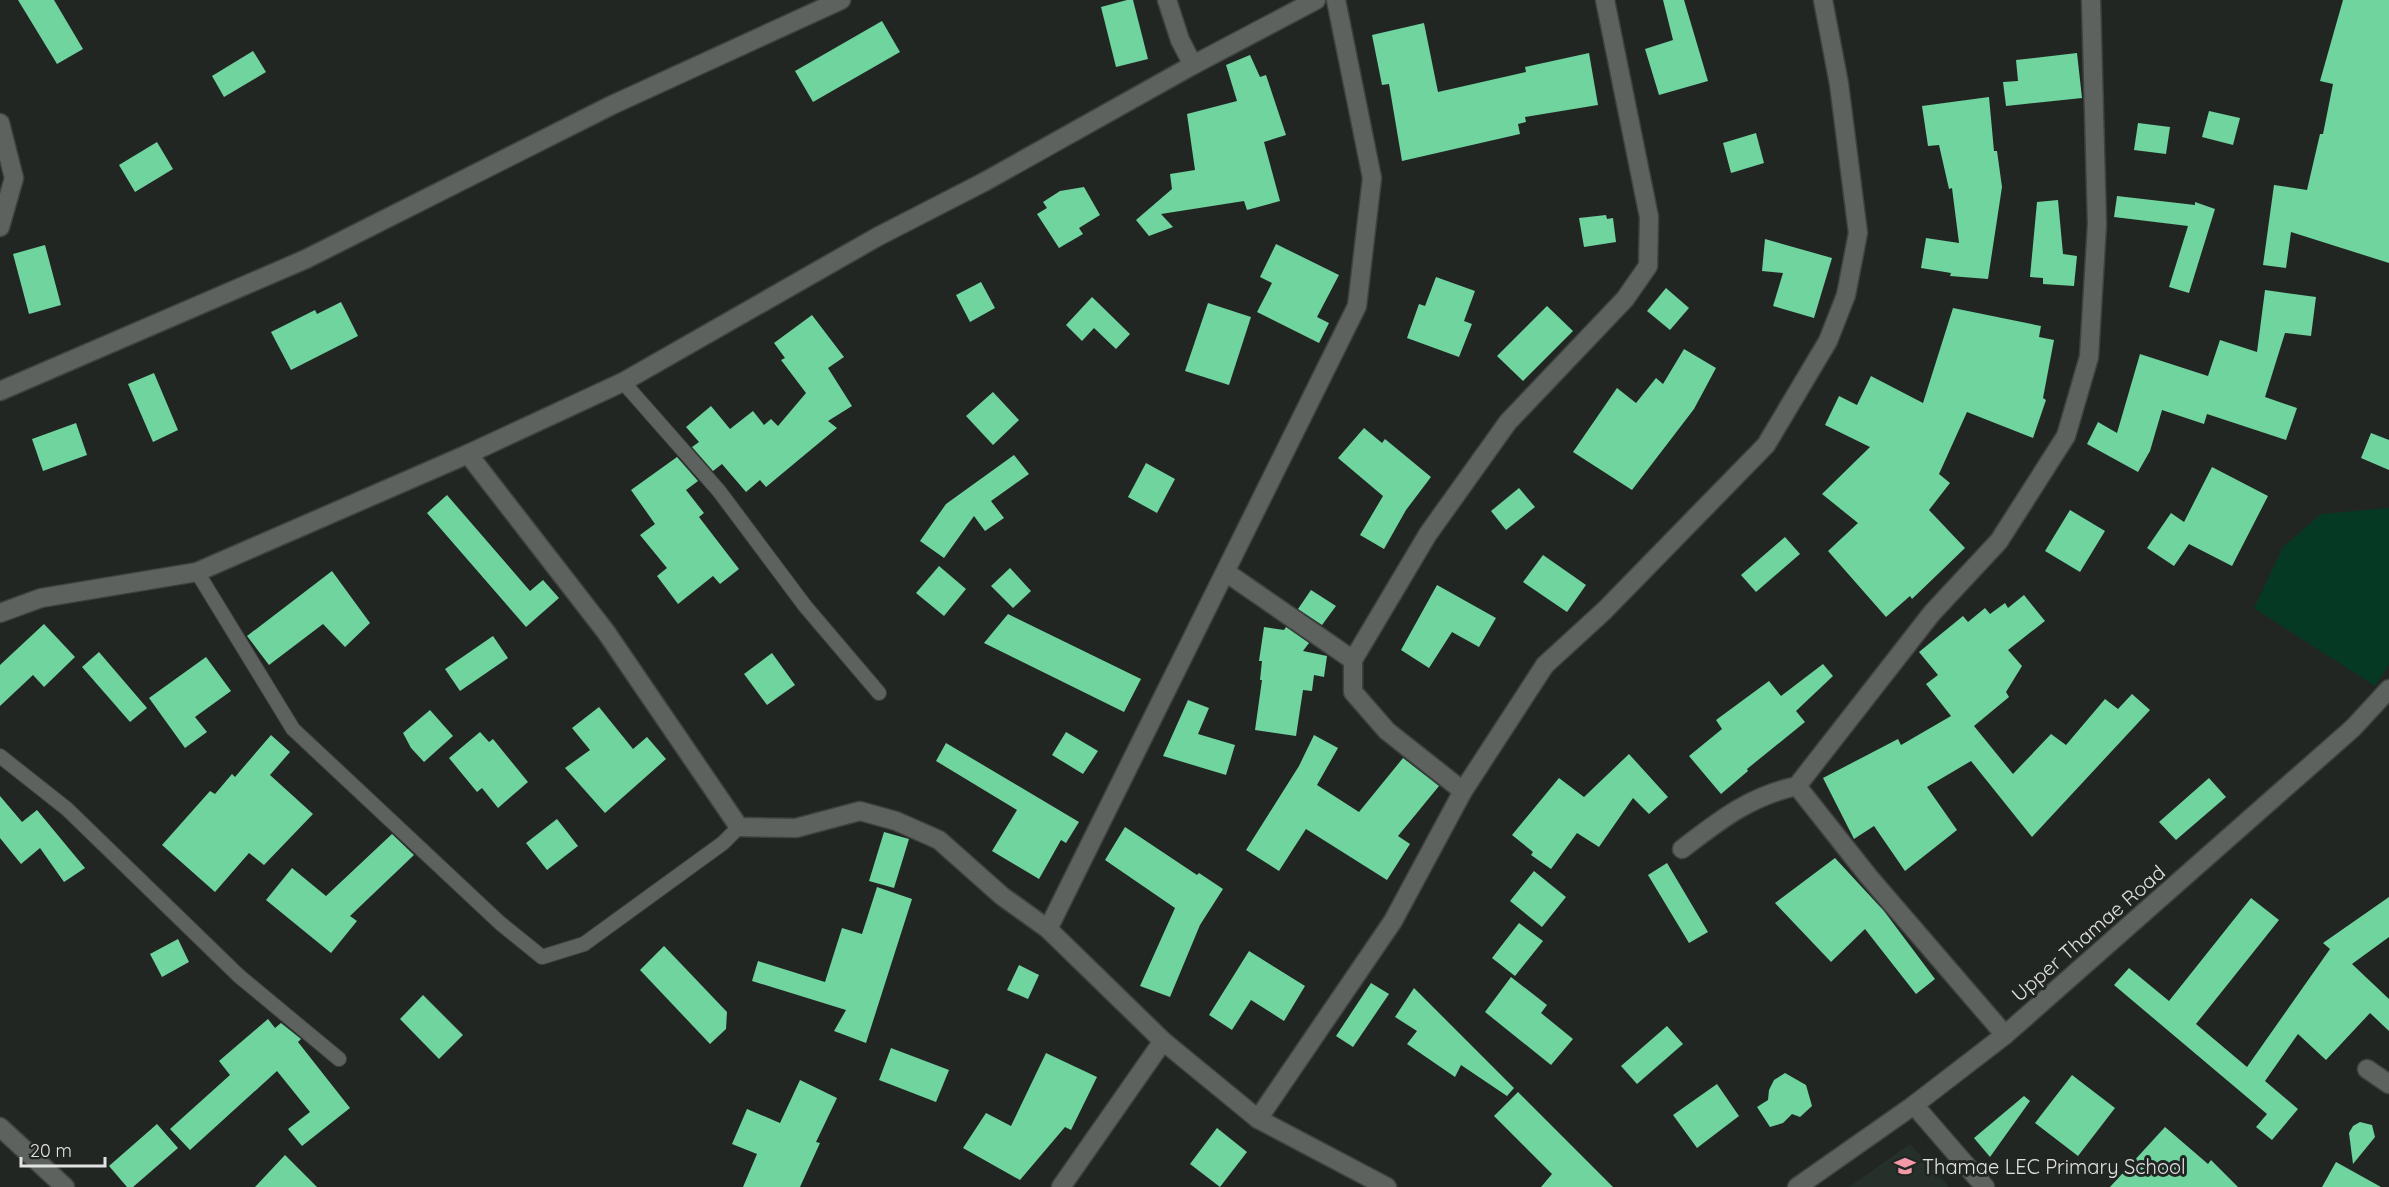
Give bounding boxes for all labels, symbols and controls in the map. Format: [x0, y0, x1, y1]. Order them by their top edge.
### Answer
street label: Upper Thamae Road [2006, 860, 2170, 1006]
scale bar [21, 1130, 105, 1168]
text: 20 m [30, 1139, 72, 1162]
school or university icon: Thamae LEC Primary School [1893, 1154, 1917, 1178]
place label: Thamae LEC Primary School [1922, 1154, 2186, 1179]

